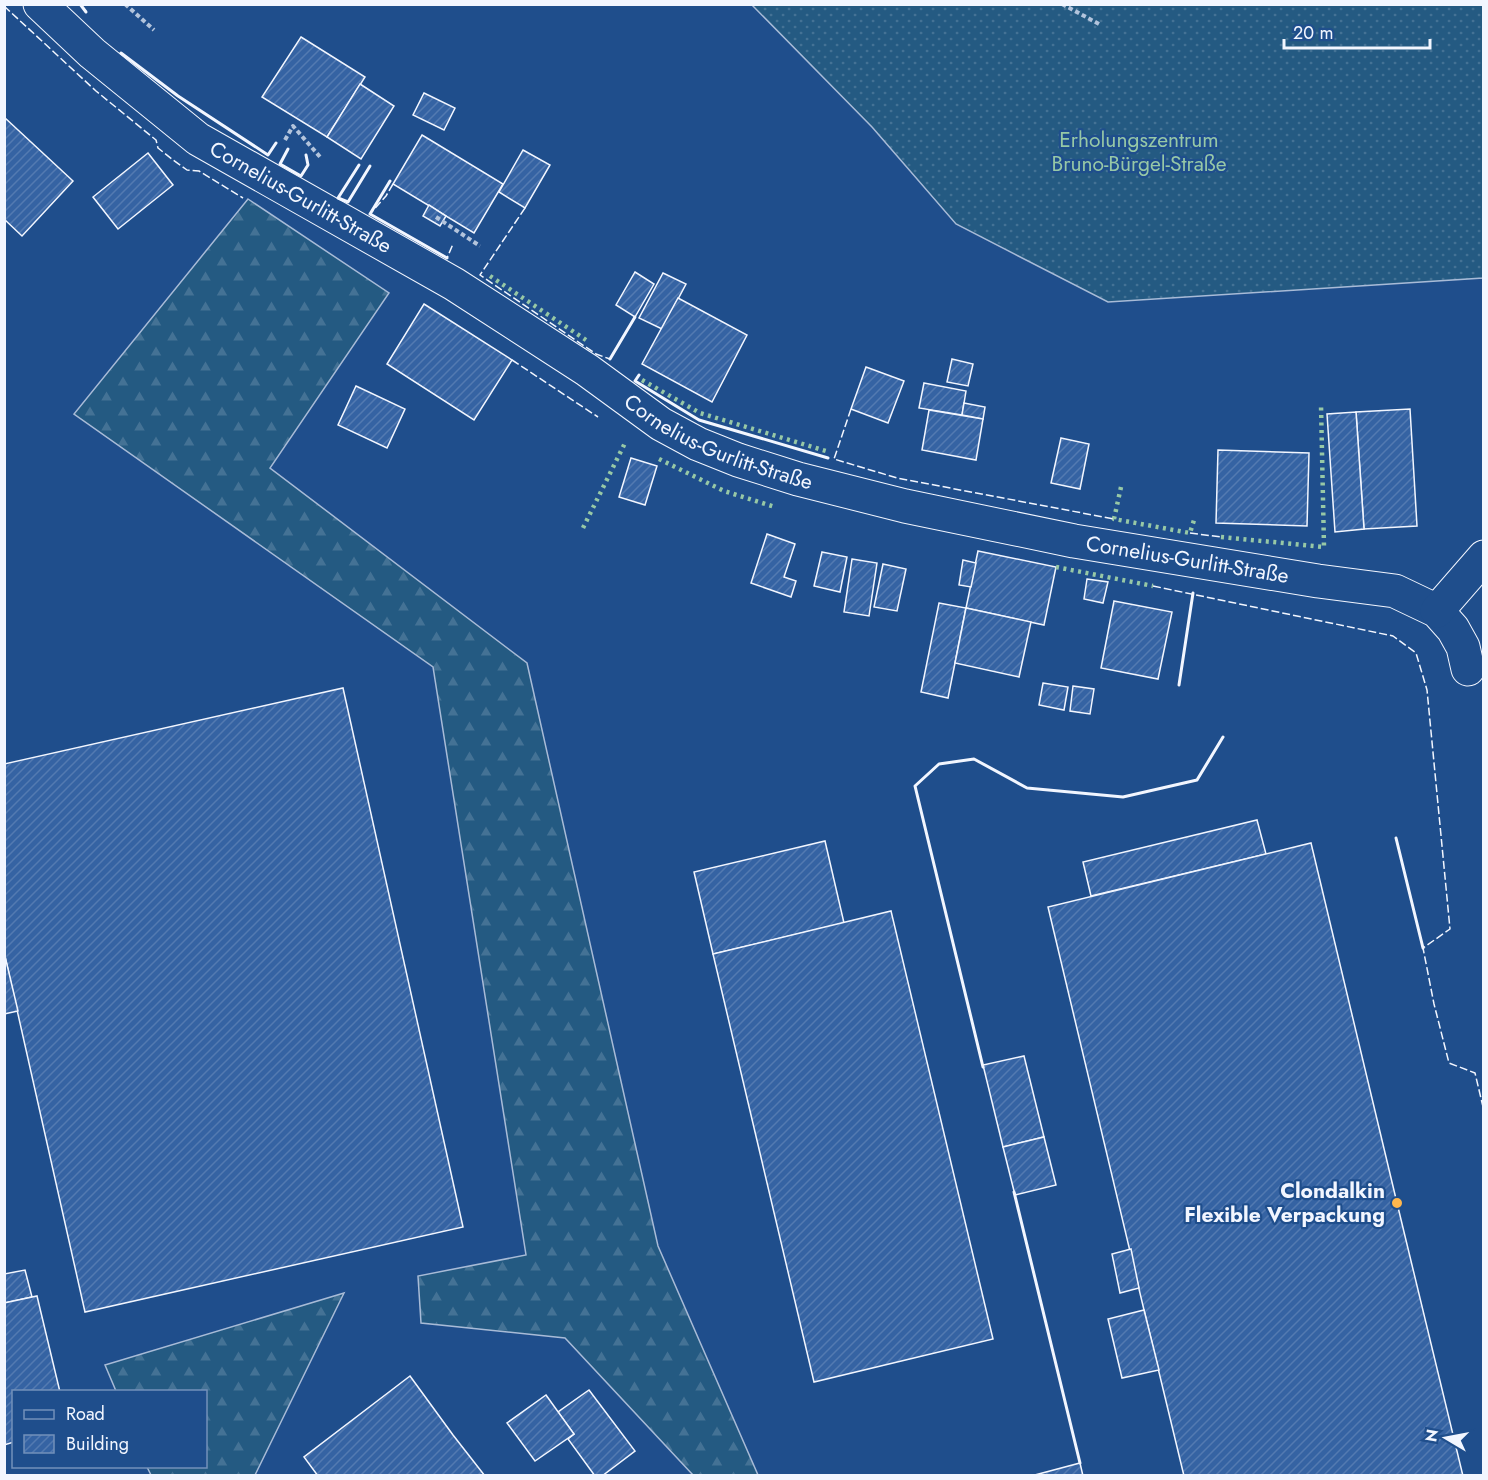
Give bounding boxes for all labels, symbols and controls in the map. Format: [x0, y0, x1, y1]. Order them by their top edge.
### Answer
scale bar [1284, 12, 1430, 50]
text: 20 m [1293, 20, 1333, 46]
park label: Erholungszentrum Bruno-Bürgel-Straße [1051, 125, 1227, 179]
street label: Cornelius-Gurlitt-Straße [204, 134, 397, 261]
street label: Cornelius-Gurlitt-Straße [618, 387, 816, 497]
street label: Cornelius-Gurlitt-Straße [1084, 528, 1291, 591]
place label: Clondalkin Flexible Verpackung [1184, 1176, 1385, 1230]
marker: Clondalkin Flexible Verpackung [1390, 1196, 1404, 1210]
legend [12, 1390, 207, 1468]
text: Road [66, 1401, 105, 1427]
north arrow [1416, 1408, 1476, 1468]
text: N [1419, 1427, 1444, 1444]
text: Building [66, 1431, 129, 1457]

